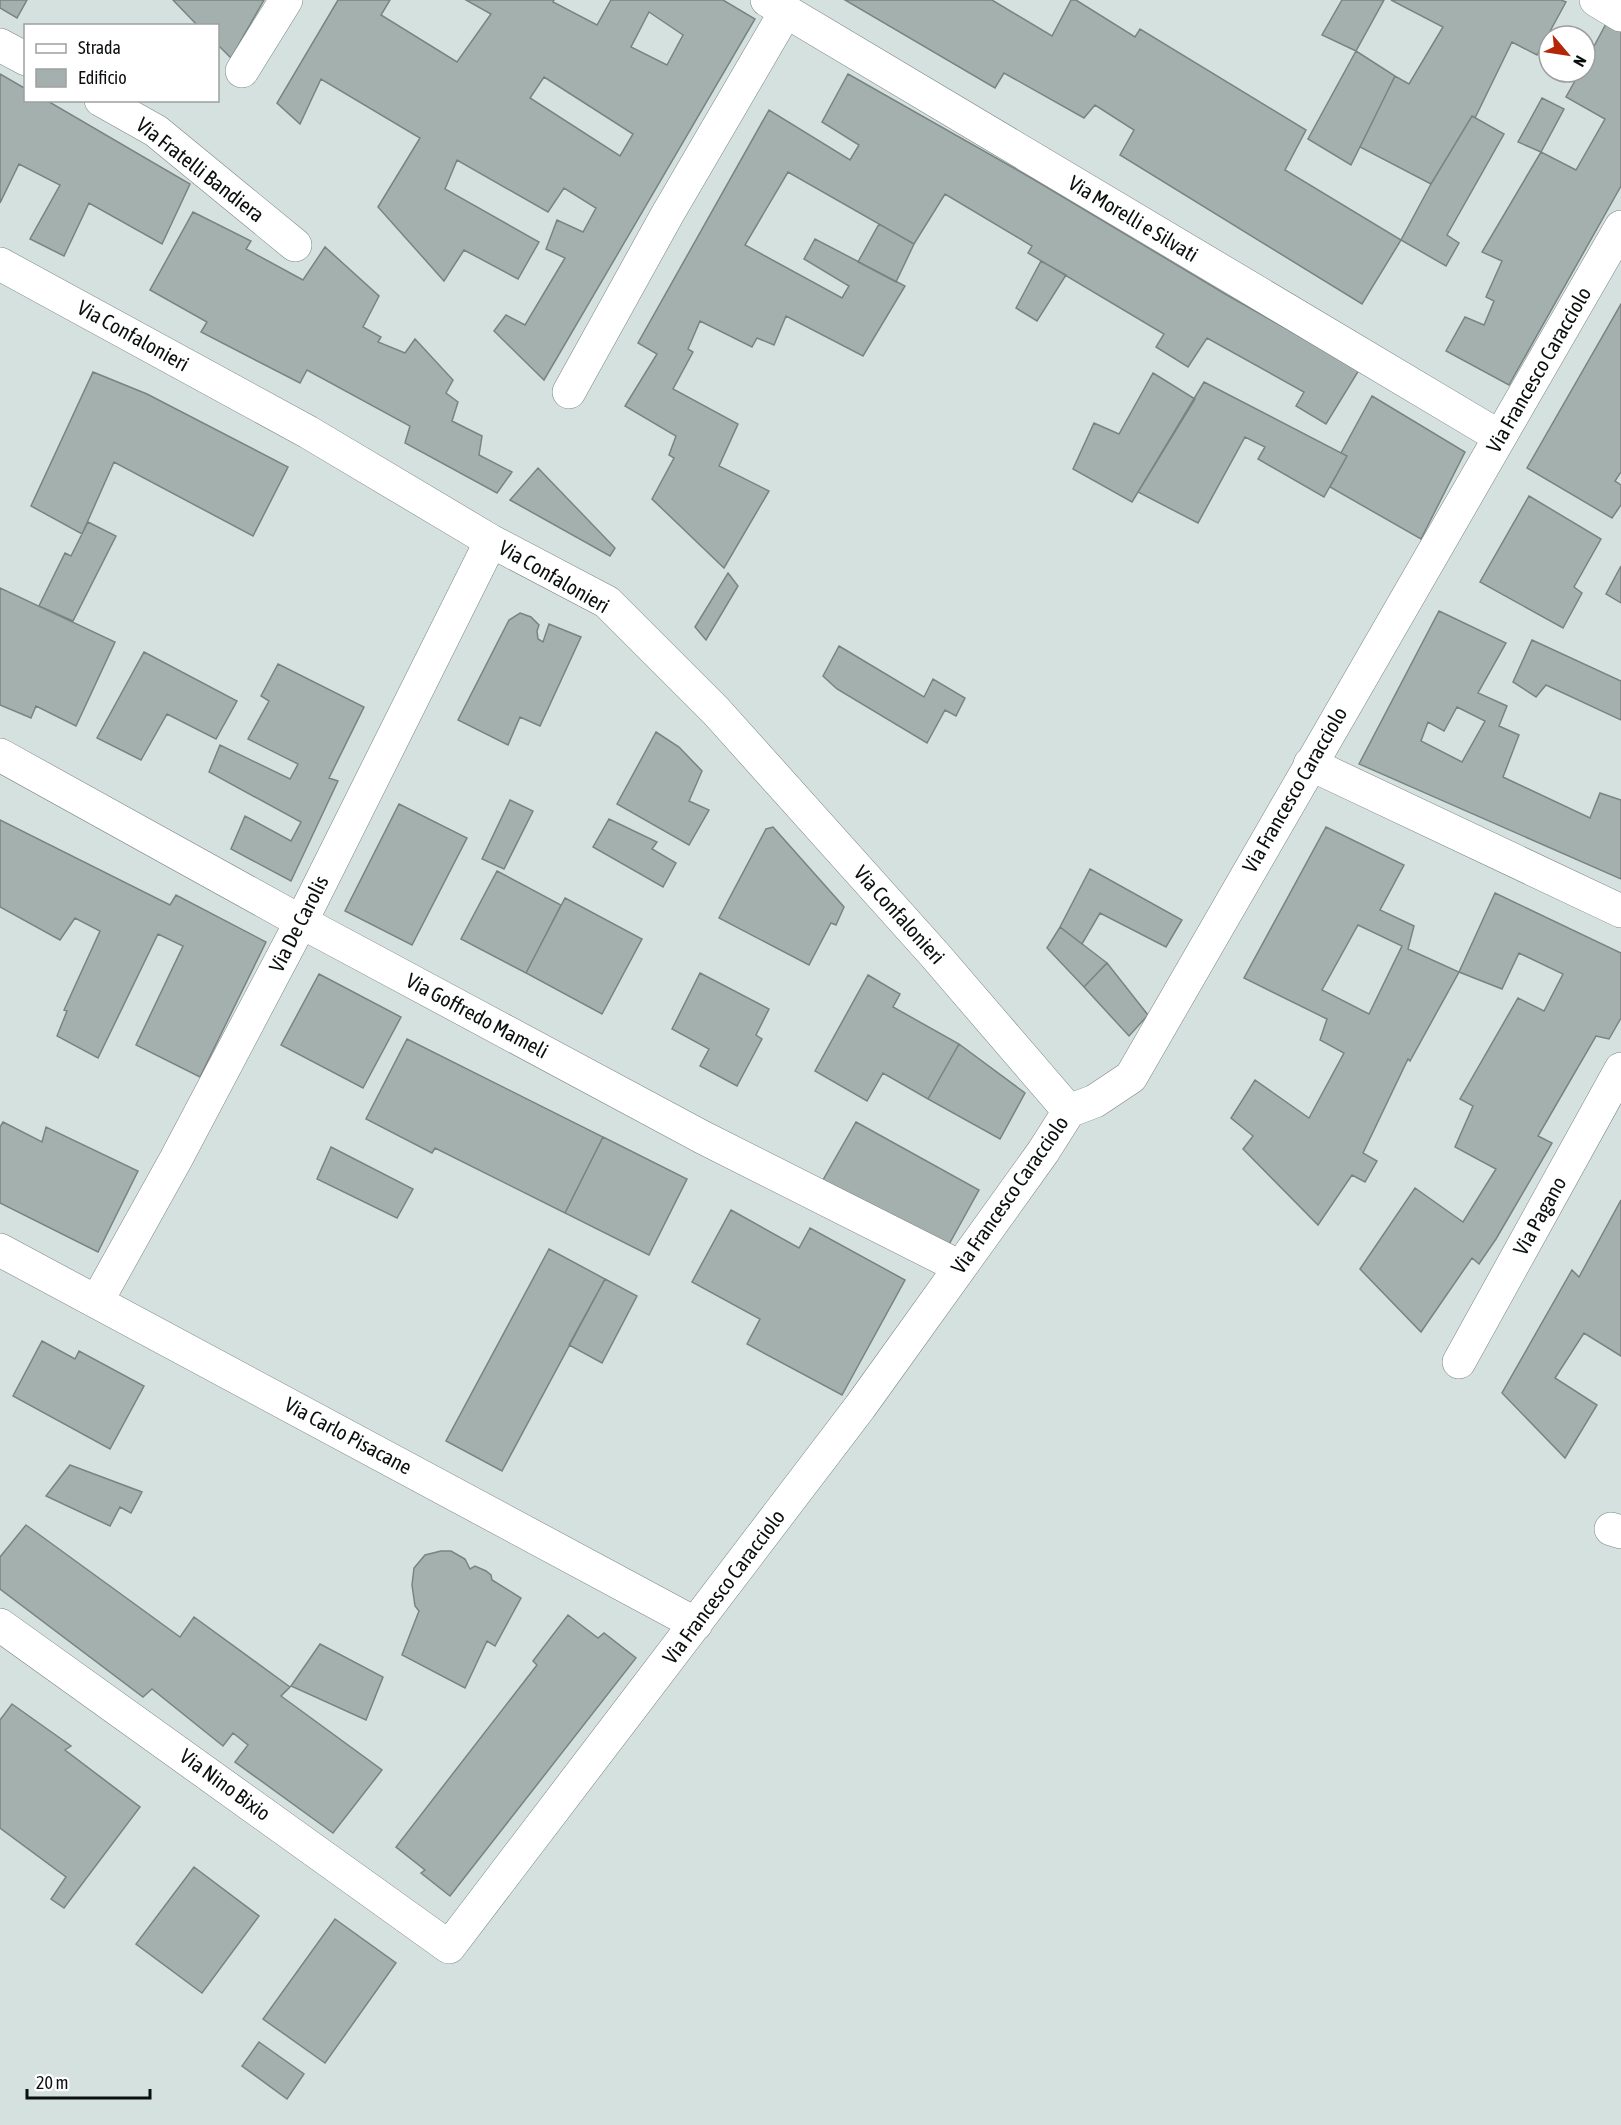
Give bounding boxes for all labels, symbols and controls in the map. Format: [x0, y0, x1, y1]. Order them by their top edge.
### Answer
legend [24, 24, 219, 102]
north arrow [1537, 24, 1597, 84]
text: Strada [78, 37, 121, 58]
text: N [1570, 53, 1590, 70]
text: Edificio [78, 67, 127, 88]
street label: Via Fratelli Bandiera [132, 112, 269, 226]
street label: Via Morelli e Silvati [1064, 170, 1203, 266]
street label: Via Francesco Caracciolo [1481, 283, 1595, 456]
street label: Via Confalonieri [74, 295, 193, 376]
street label: Via Confalonieri [495, 535, 614, 617]
street label: Via Francesco Caracciolo [1237, 703, 1351, 876]
street label: Via Confalonieri [849, 860, 950, 968]
street label: Via De Carolis [264, 871, 333, 976]
street label: Via Goffredo Mameli [402, 968, 553, 1063]
street label: Via Francesco Caracciolo [946, 1111, 1073, 1278]
street label: Via Pagano [1508, 1172, 1570, 1259]
street label: Via Carlo Pisacane [281, 1392, 416, 1479]
street label: Via Francesco Caracciolo [657, 1505, 789, 1668]
street label: Via Nino Bixio [176, 1743, 275, 1825]
scale bar [27, 2062, 150, 2100]
text: 20 m [36, 2072, 68, 2093]

